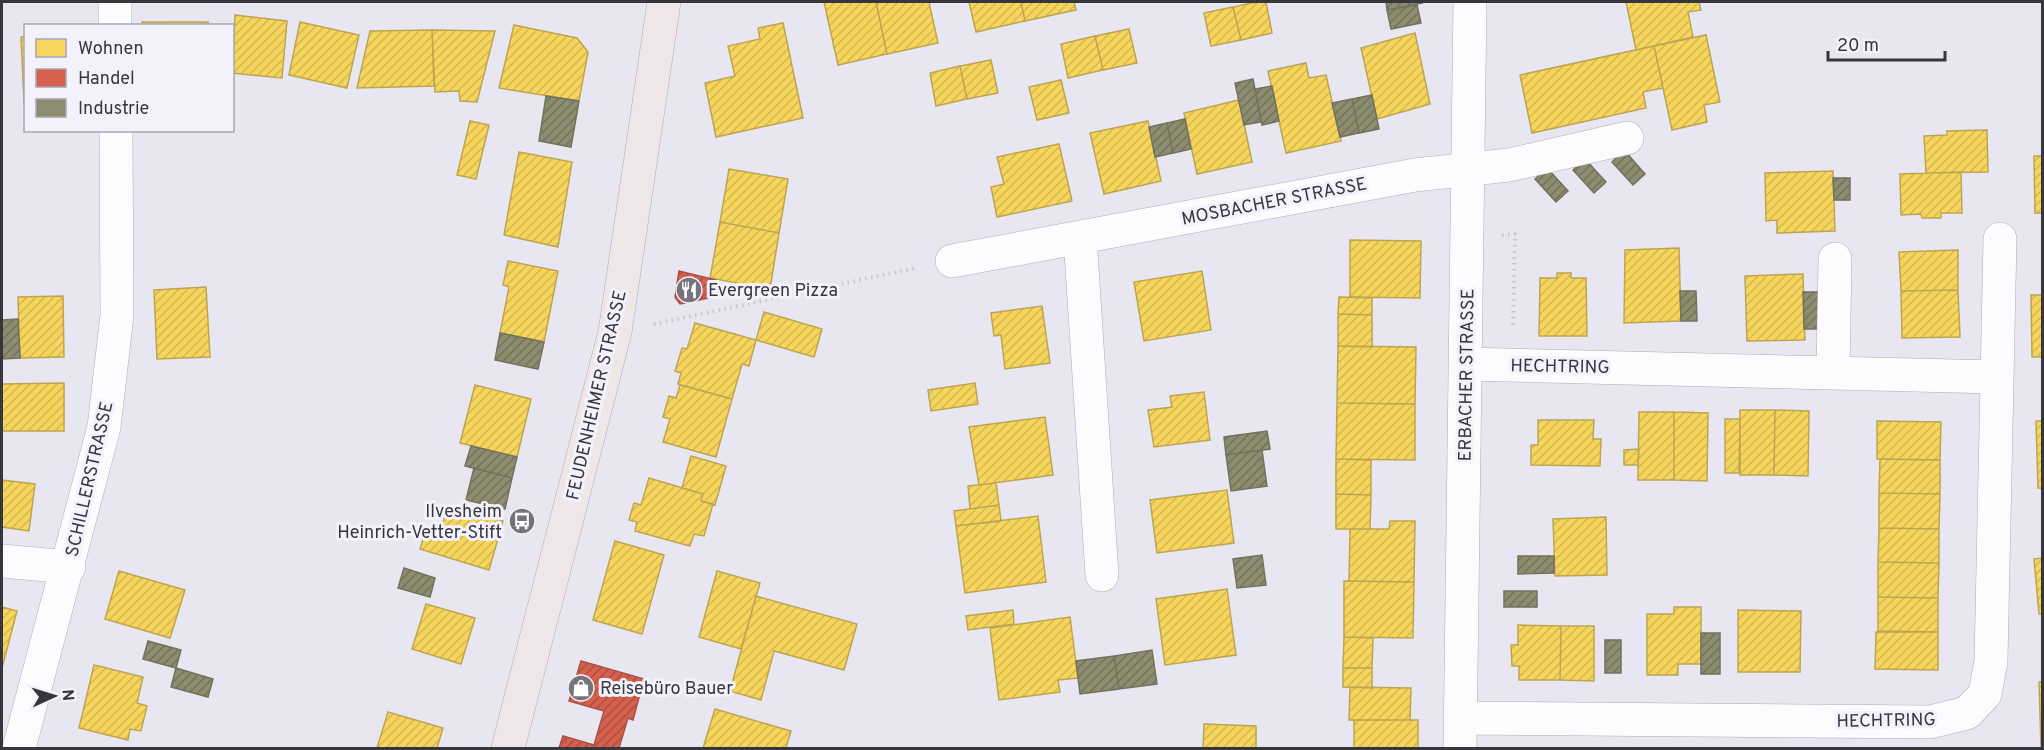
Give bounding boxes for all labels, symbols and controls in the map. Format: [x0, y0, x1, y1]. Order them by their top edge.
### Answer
legend [24, 24, 234, 132]
scale bar [1828, 24, 1945, 62]
text: 20 m [1837, 35, 1879, 58]
text: Wohnen [78, 38, 144, 61]
text: Handel [78, 68, 135, 91]
text: Industrie [78, 98, 149, 121]
street label: MOSBACHER STRASSE [1180, 173, 1369, 232]
restaurant icon: Evergreen Pizza [674, 275, 704, 305]
place label: Evergreen Pizza [708, 280, 838, 303]
street label: FEUDENHEIMER STRASSE [562, 288, 633, 503]
street label: ERBACHER STRASSE [1454, 288, 1481, 462]
street label: HECHTRING [1510, 355, 1610, 380]
street label: SCHILLERSTRASSE [61, 399, 120, 559]
place label: Ilvesheim Heinrich-Vetter-Stift [337, 501, 502, 545]
bus stop icon: Ilvesheim Heinrich-Vetter-Stift [507, 506, 537, 536]
north arrow [24, 666, 84, 726]
shop icon: Reisebüro Bauer [566, 673, 596, 703]
place label: Reisebüro Bauer [600, 678, 733, 701]
text: N [57, 689, 77, 702]
street label: HECHTRING [1836, 709, 1936, 734]

